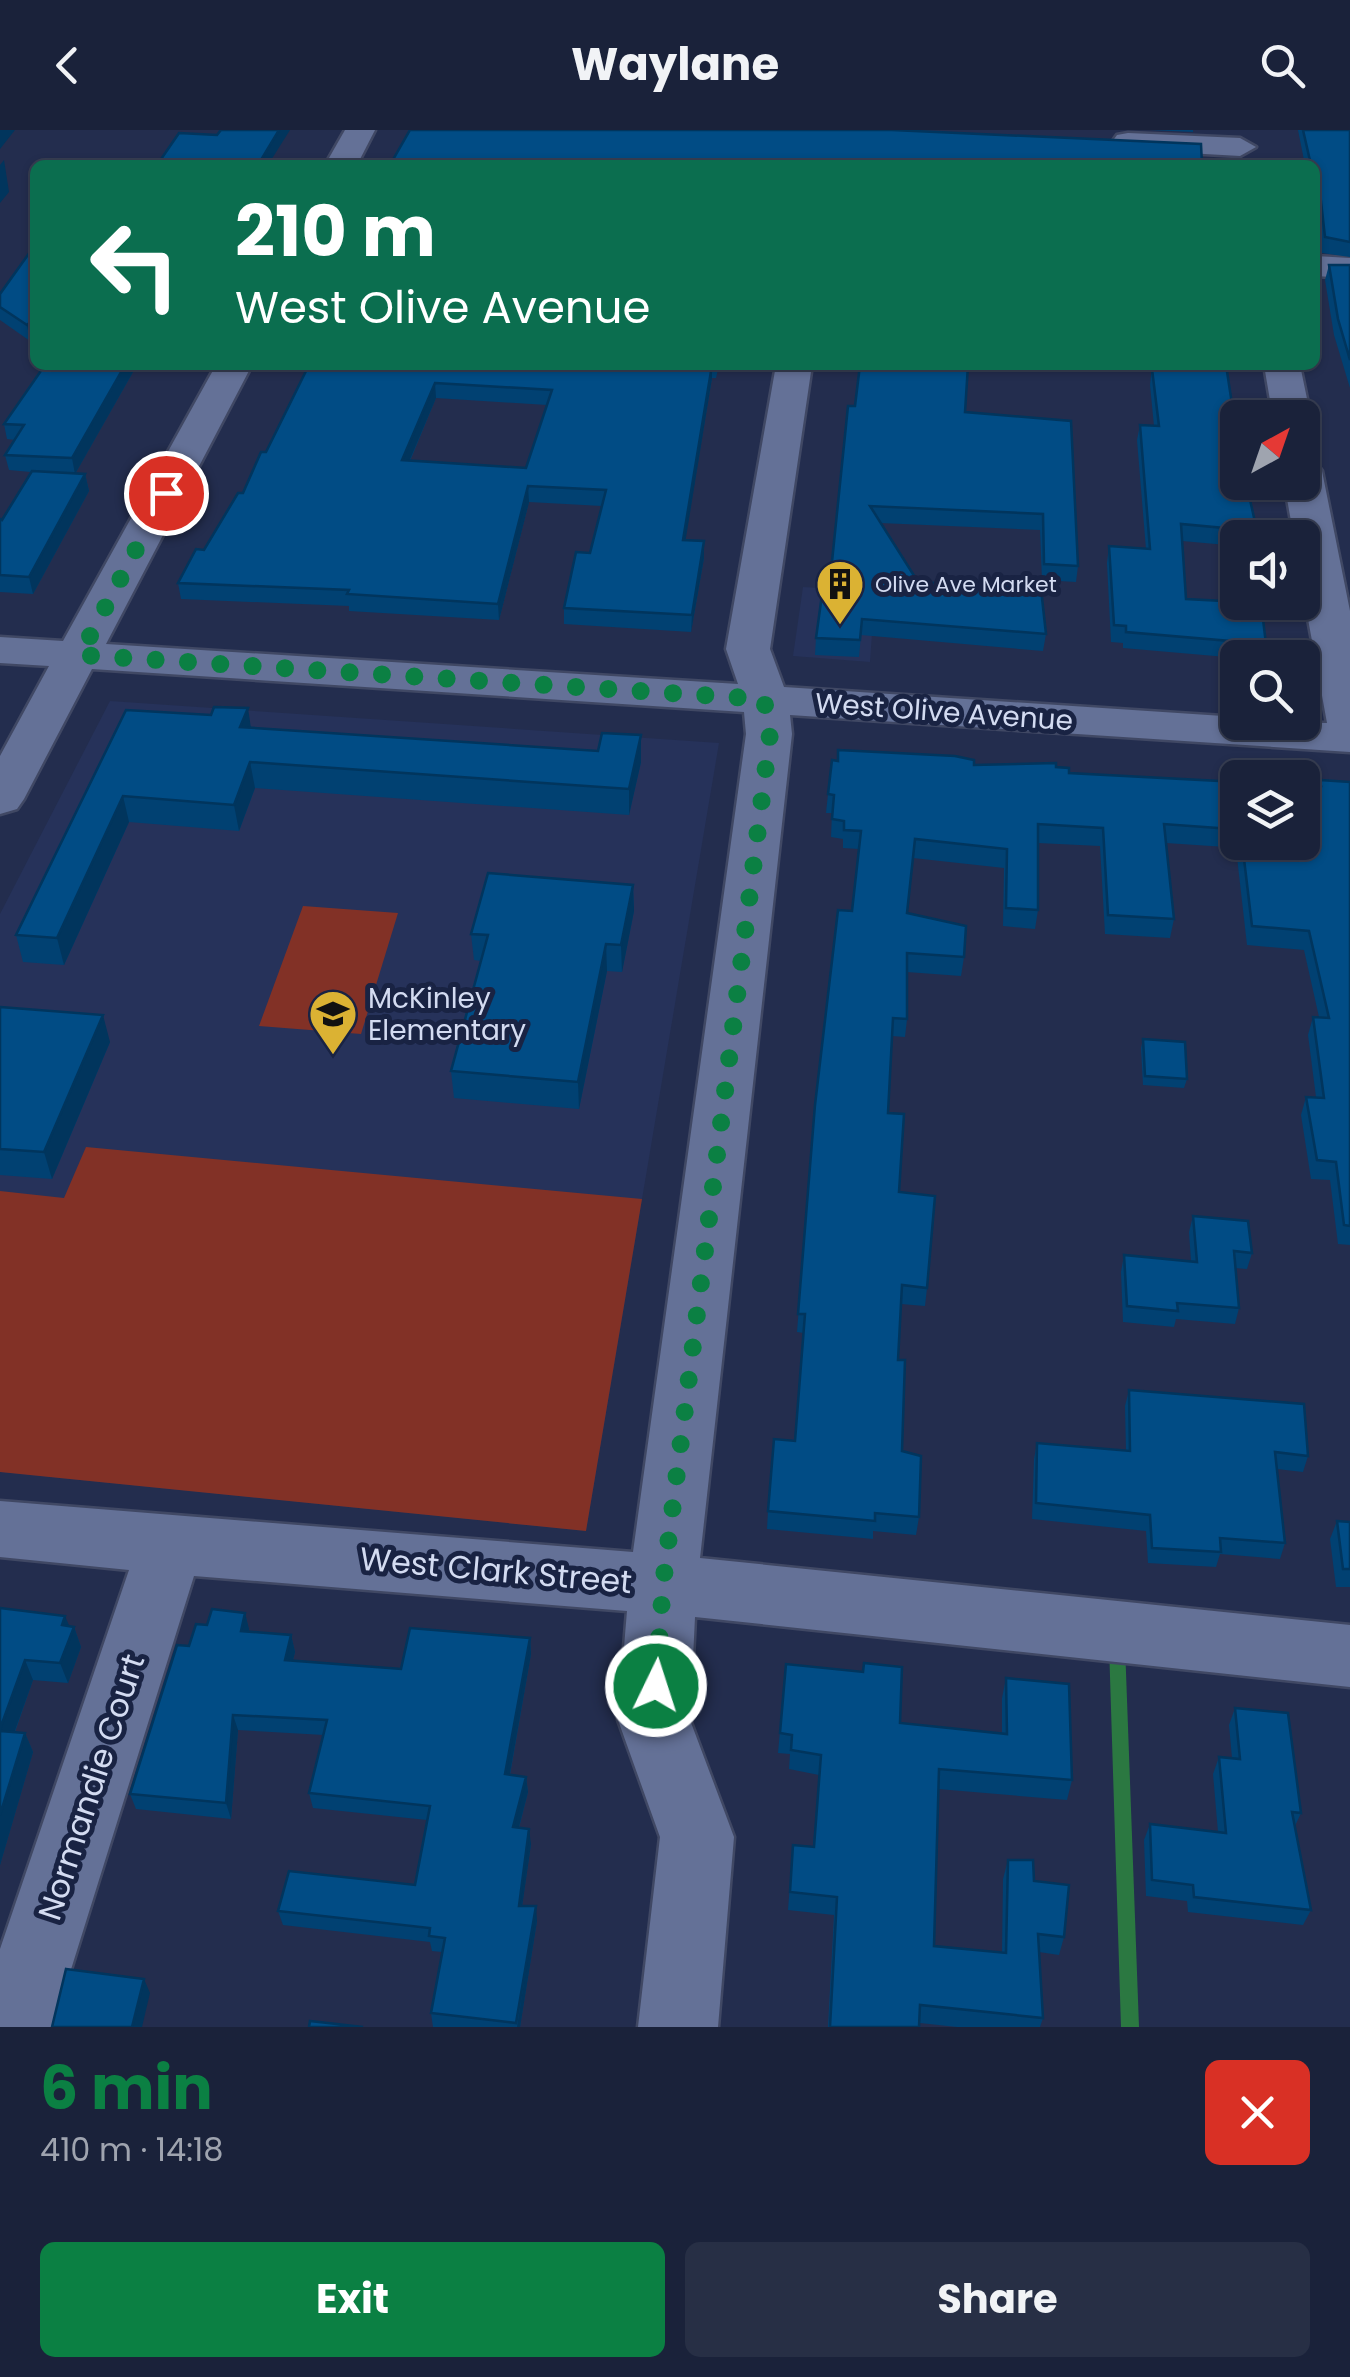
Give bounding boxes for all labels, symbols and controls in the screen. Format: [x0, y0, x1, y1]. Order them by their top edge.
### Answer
text: Waylane [571, 33, 779, 96]
icon: back [40, 38, 95, 93]
icon: search [1255, 38, 1310, 93]
text: 210 m [235, 182, 436, 281]
icon: left [70, 200, 200, 330]
text: West Olive Avenue [235, 276, 650, 339]
north arrow [1220, 400, 1320, 500]
map controls [1220, 400, 1320, 860]
pin [124, 451, 209, 536]
icon: arrive [139, 466, 194, 521]
button: sound [1220, 520, 1320, 620]
building icon: Olive Ave Market [814, 558, 866, 626]
place label: Olive Ave Market [875, 569, 1057, 600]
button: search [1220, 640, 1320, 740]
street label: West Olive Avenue [814, 684, 1074, 740]
button: layers [1220, 760, 1320, 860]
place label: McKinley Elementary [368, 979, 526, 1050]
school or university icon: McKinley Elementary [307, 988, 359, 1056]
street label: West Clark Street [358, 1536, 634, 1604]
position arrow [604, 1634, 708, 1738]
street label: Normandie Court [27, 1648, 155, 1926]
text: 6 min [40, 2046, 213, 2130]
button: close [1205, 2060, 1310, 2165]
text: 410 m · 14:18 [40, 2127, 223, 2172]
button: Exit [40, 2242, 665, 2357]
button: Share [685, 2242, 1310, 2357]

